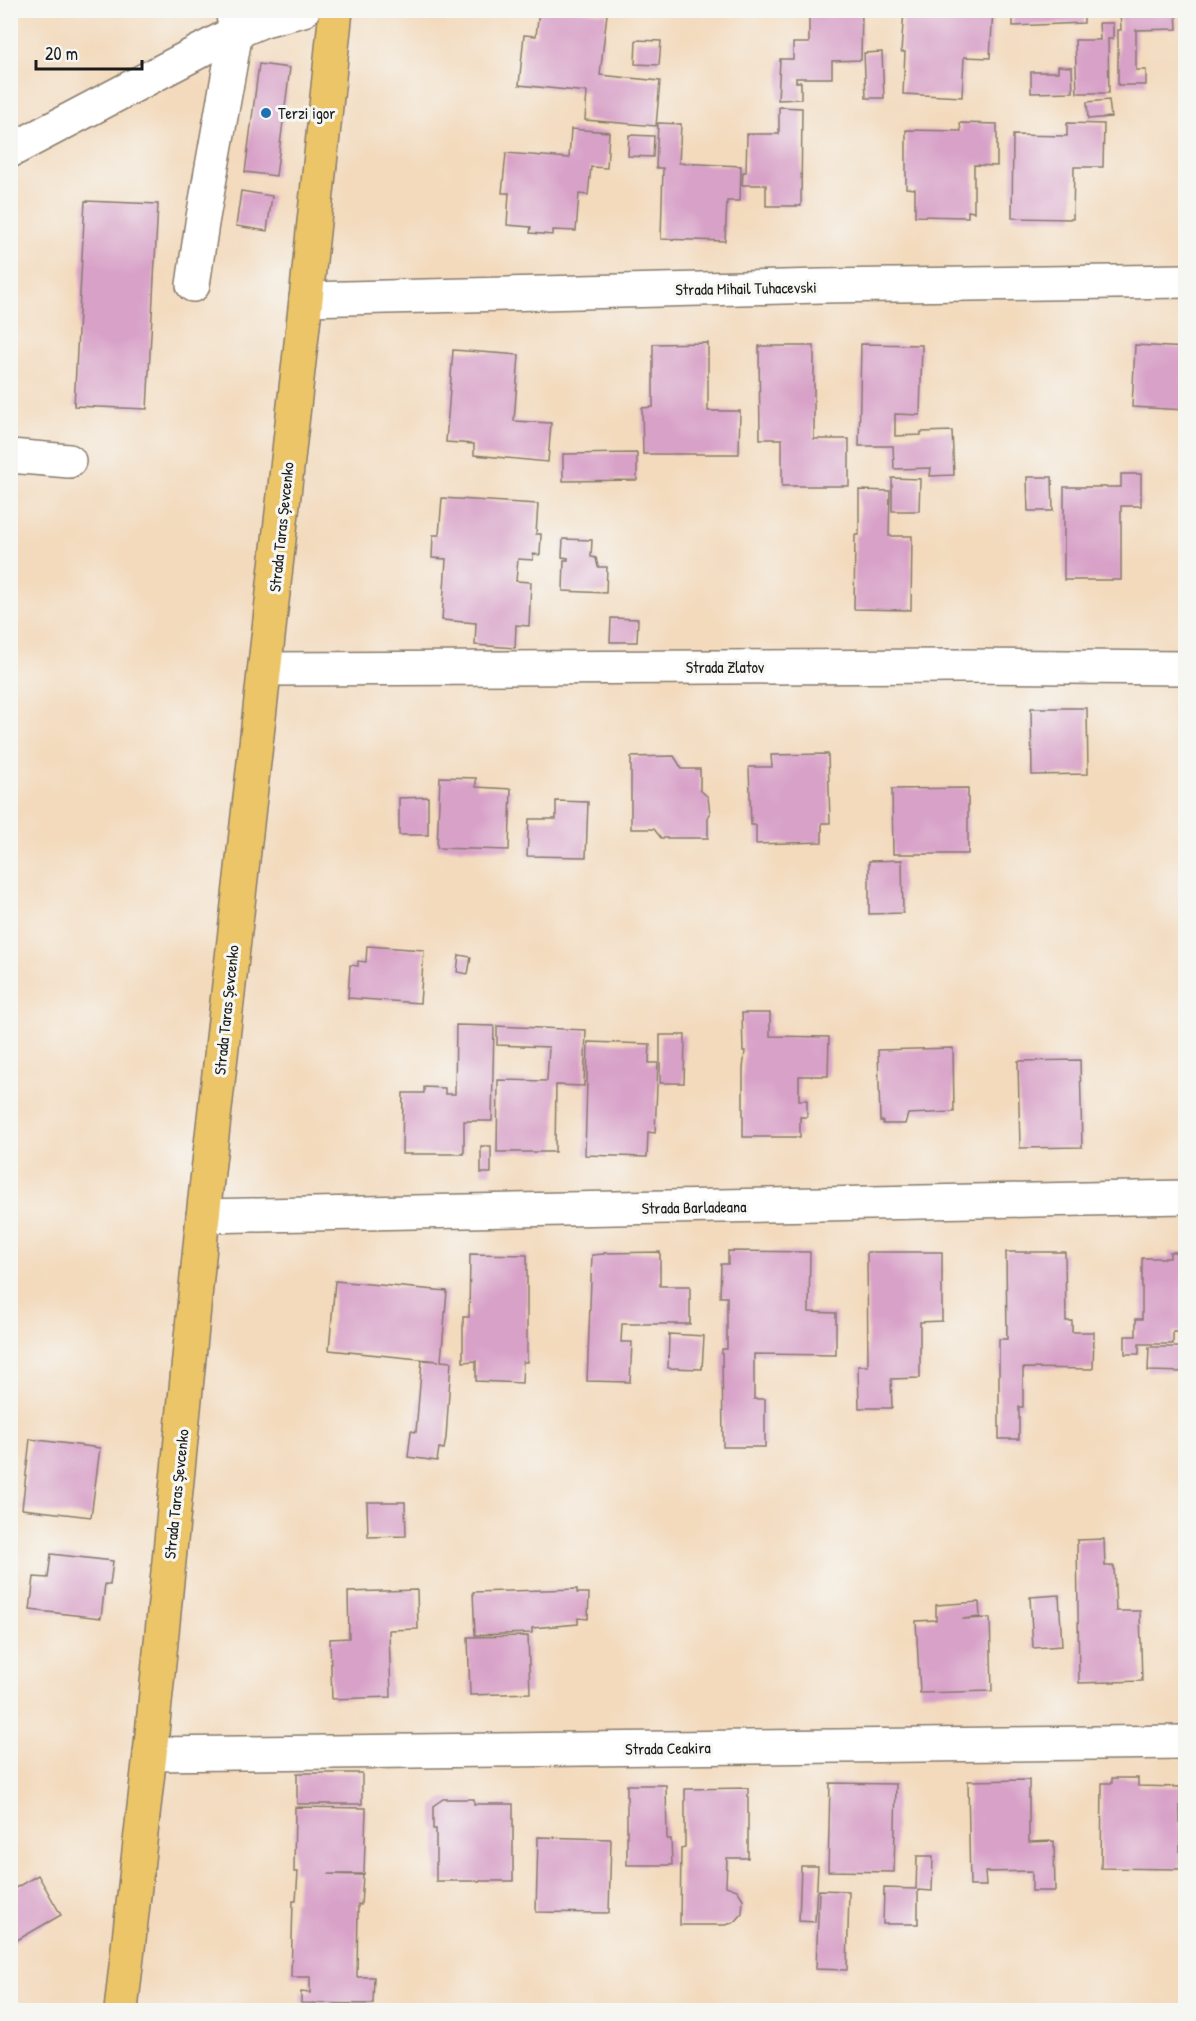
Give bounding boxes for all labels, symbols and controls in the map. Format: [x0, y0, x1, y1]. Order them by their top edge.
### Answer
scale bar [36, 33, 142, 71]
text: 20 m [45, 41, 78, 66]
place label: Terzi igor [278, 102, 335, 124]
marker: Terzi igor [259, 106, 273, 120]
street label: Strada Mihail Tuhacevski [675, 276, 817, 300]
street label: Strada Taras Șevcenko [263, 460, 299, 593]
street label: Strada Zlatov [686, 656, 765, 678]
street label: Strada Taras Șevcenko [208, 943, 244, 1076]
street label: Strada Barladeana [641, 1195, 747, 1219]
street label: Strada Taras Șevcenko [158, 1427, 194, 1560]
street label: Strada Ceakira [625, 1736, 711, 1760]

